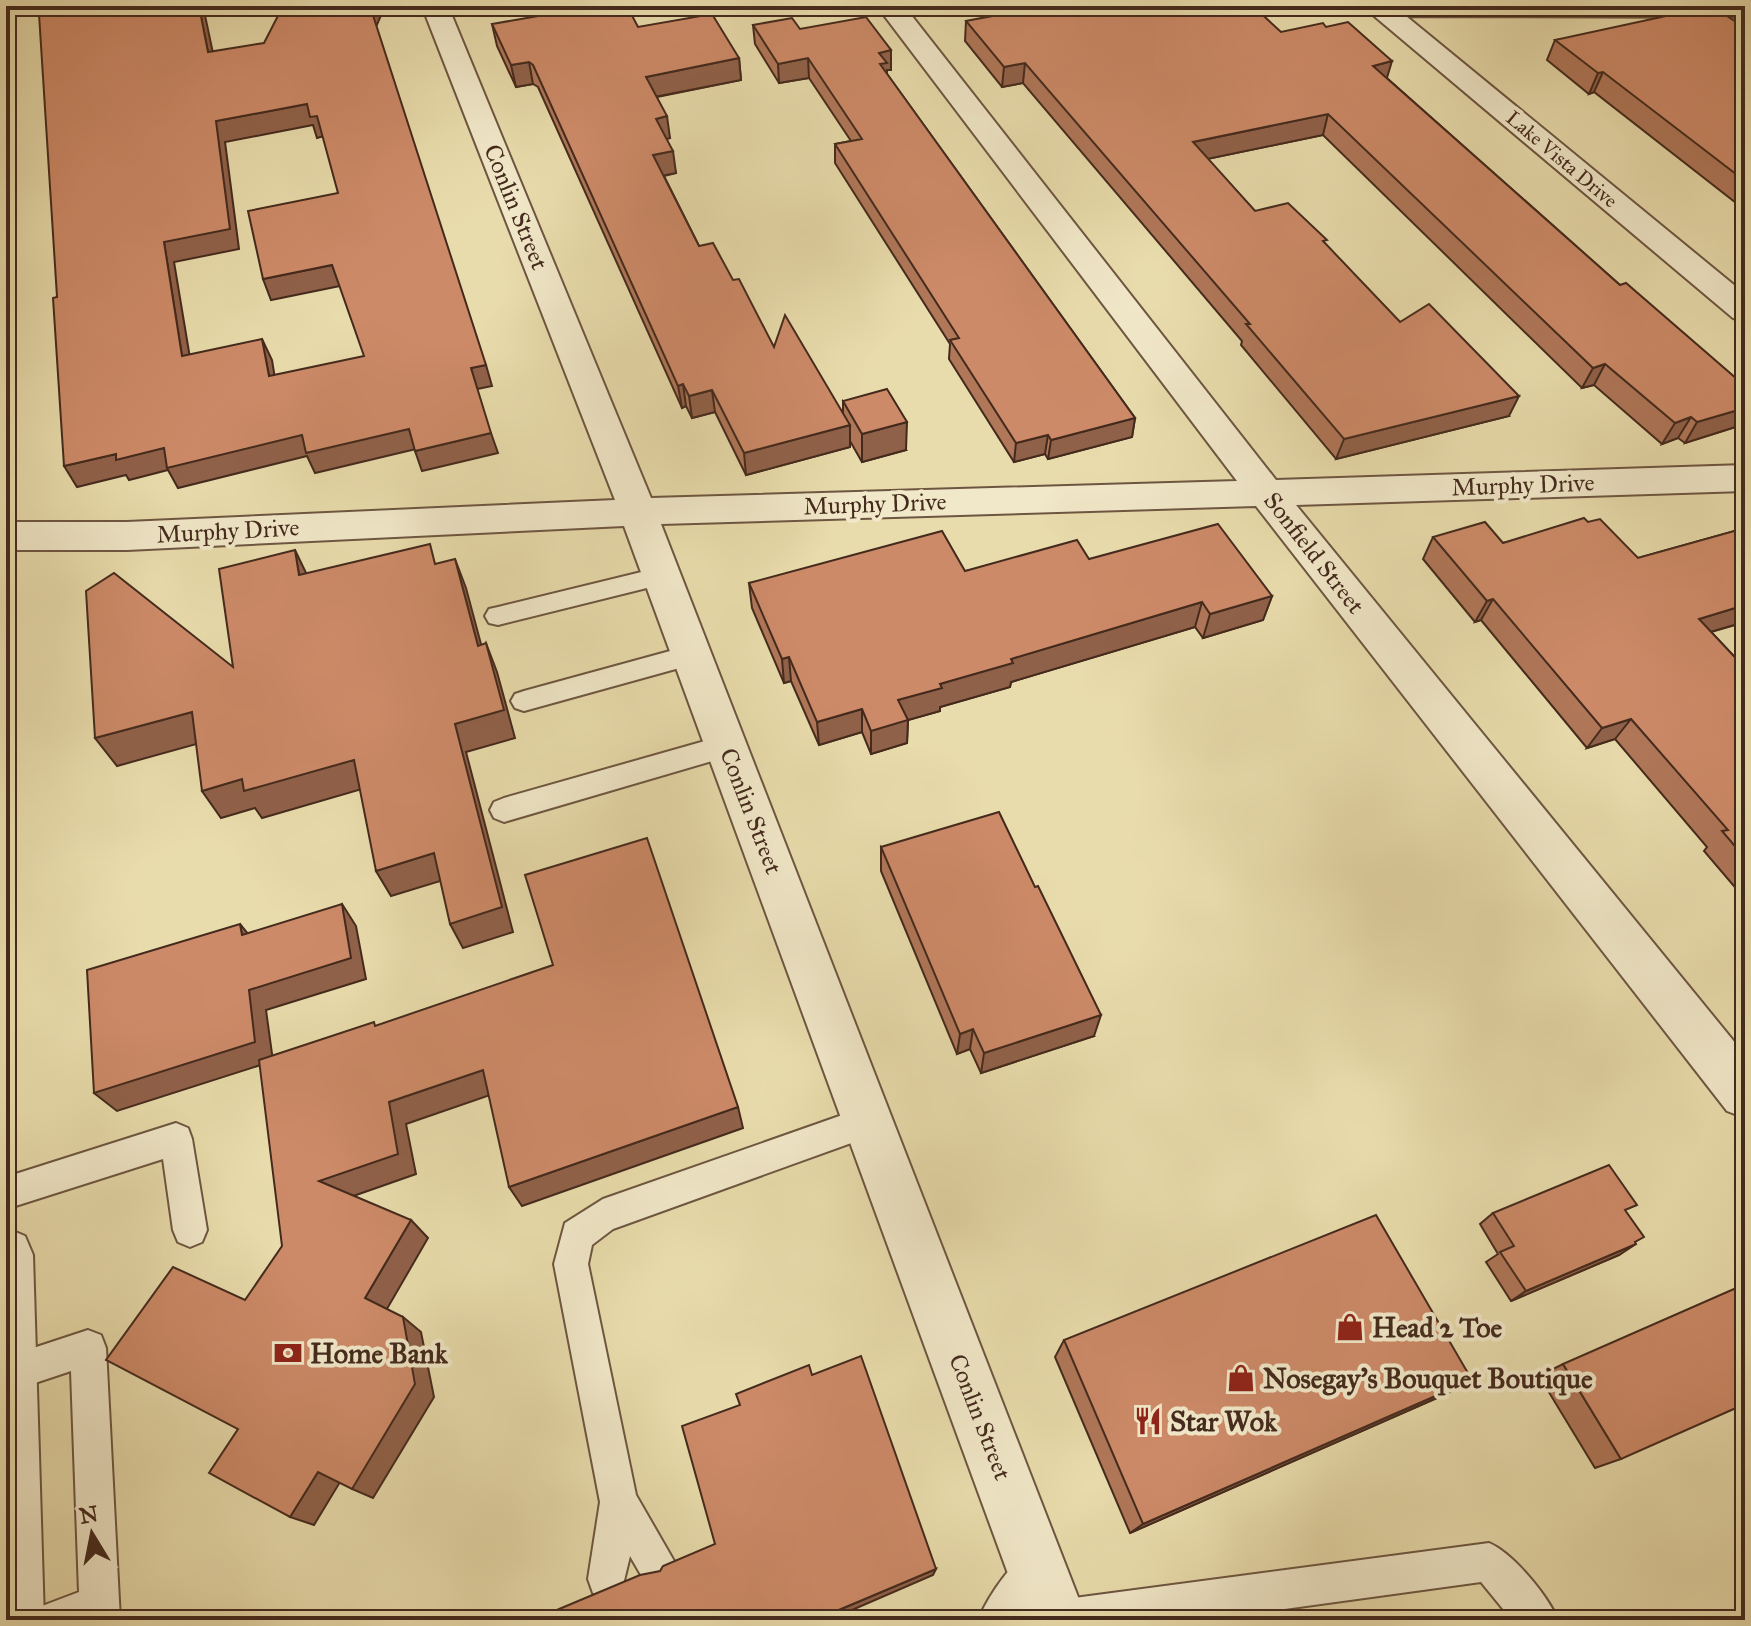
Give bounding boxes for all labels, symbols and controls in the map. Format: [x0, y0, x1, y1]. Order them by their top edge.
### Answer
street label: Lake Vista Drive [1502, 106, 1622, 212]
street label: Conlin Street [477, 140, 555, 275]
street label: Murphy Drive [1451, 468, 1595, 502]
street label: Sonfield Street [1257, 486, 1371, 620]
street label: Murphy Drive [803, 487, 947, 521]
street label: Murphy Drive [156, 512, 300, 550]
street label: Conlin Street [713, 744, 789, 879]
place label: Head 2 Toe [1372, 1310, 1503, 1345]
shop icon: Head 2 Toe [1335, 1312, 1365, 1342]
place label: Home Bank [310, 1336, 449, 1371]
bank icon: Home Bank [273, 1338, 303, 1368]
street label: Conlin Street [942, 1350, 1018, 1485]
place label: Nosegay's Bouquet Boutique [1263, 1361, 1593, 1396]
shop icon: Nosegay's Bouquet Boutique [1226, 1363, 1256, 1393]
place label: Star Wok [1170, 1404, 1278, 1439]
restaurant icon: Star Wok [1133, 1406, 1163, 1436]
north arrow [52, 1494, 132, 1574]
text: N [77, 1500, 100, 1530]

